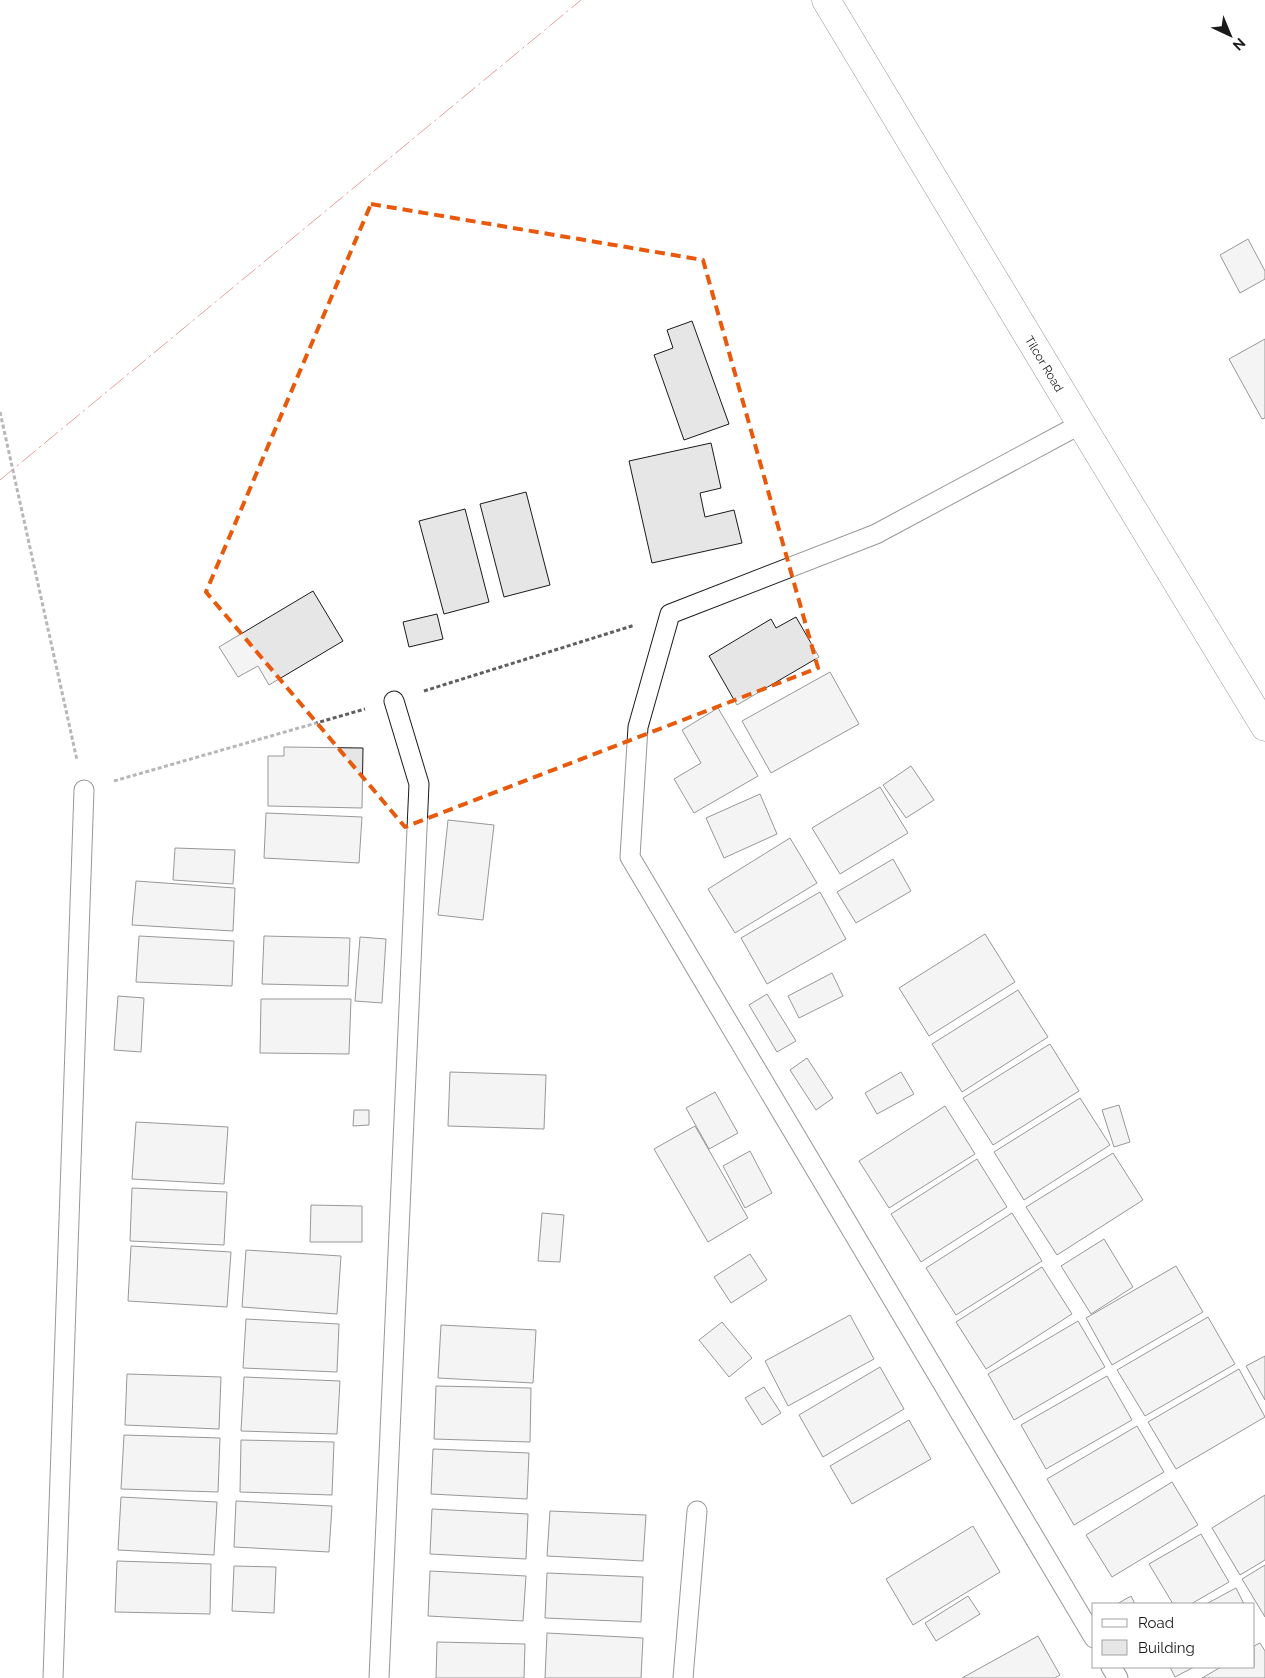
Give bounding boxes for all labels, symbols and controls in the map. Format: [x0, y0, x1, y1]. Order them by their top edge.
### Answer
north arrow [1205, 10, 1255, 60]
text: N [1230, 35, 1248, 54]
street label: Tilcor Road [1022, 334, 1066, 394]
legend [1092, 1603, 1255, 1668]
text: Road [1138, 1614, 1174, 1632]
text: Building [1138, 1639, 1195, 1657]

